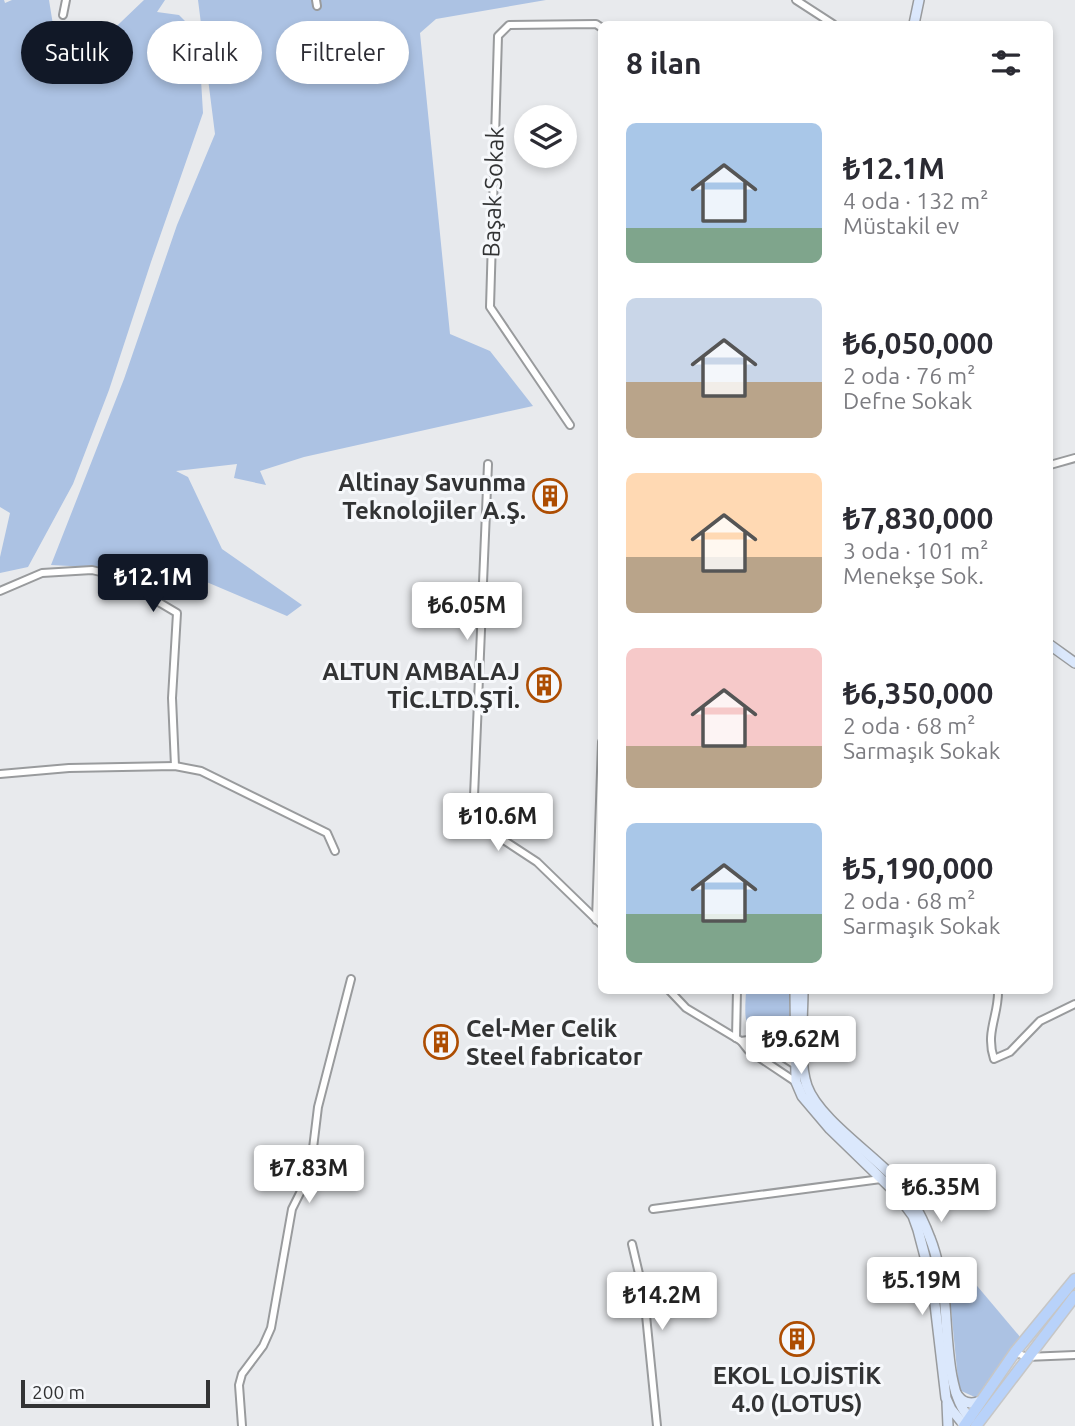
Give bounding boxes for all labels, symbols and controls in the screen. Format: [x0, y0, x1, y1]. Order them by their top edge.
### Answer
chip: Satılık [21, 21, 133, 84]
chip: Kiralık [147, 21, 262, 84]
chip: Filtreler [276, 21, 409, 84]
icon: filters [987, 44, 1025, 82]
text: 8 ilan [626, 46, 702, 80]
map controls [514, 105, 577, 168]
button: layers [514, 105, 577, 168]
street label: Başak Sokak [477, 126, 509, 258]
icon: home [682, 151, 766, 235]
text: ₺12.1M [843, 151, 945, 185]
text: 4 oda · 132 m² [843, 188, 988, 213]
text: Müstakil ev [843, 213, 959, 238]
icon: home [682, 326, 766, 410]
text: ₺6,050,000 [843, 326, 993, 360]
text: 2 oda · 76 m² [843, 363, 975, 388]
text: Defne Sokak [843, 388, 972, 413]
place label: Altinay Savunma Teknolojiler A.Ş. [338, 469, 526, 524]
building icon: Altinay Savunma Teknolojiler A.Ş. [531, 477, 569, 515]
icon: home [682, 501, 766, 585]
text: ₺7,830,000 [843, 501, 993, 535]
text: 3 oda · 101 m² [843, 538, 988, 563]
pin: ₺12.1M [96, 554, 210, 614]
text: Menekşe Sok. [843, 563, 984, 588]
text: ₺12.1M [114, 564, 192, 589]
pin: ₺6.05M [410, 582, 524, 642]
text: ₺6.05M [428, 592, 506, 617]
place label: ALTUN AMBALAJ TİC.LTD.ŞTİ. [322, 658, 520, 713]
building icon: ALTUN AMBALAJ TİC.LTD.ŞTİ. [525, 666, 563, 704]
icon: home [682, 676, 766, 760]
text: ₺6,350,000 [843, 676, 993, 710]
text: 2 oda · 68 m² [843, 713, 975, 738]
text: Sarmaşık Sokak [843, 738, 1000, 763]
pin: ₺10.6M [441, 794, 555, 853]
text: ₺10.6M [459, 803, 537, 828]
icon: home [682, 851, 766, 935]
text: ₺5,190,000 [843, 851, 993, 885]
text: 2 oda · 68 m² [843, 888, 975, 913]
text: Sarmaşık Sokak [843, 913, 1000, 938]
place label: Cel-Mer Celik Steel fabricator [466, 1015, 643, 1070]
pin: ₺9.62M [744, 1016, 858, 1076]
building icon: Cel-Mer Celik Steel fabricator [422, 1023, 460, 1061]
text: ₺9.62M [762, 1026, 840, 1051]
pin: ₺7.83M [252, 1146, 366, 1205]
text: ₺7.83M [270, 1155, 348, 1180]
pin: ₺6.35M [884, 1164, 998, 1224]
text: ₺6.35M [902, 1174, 980, 1199]
pin: ₺5.19M [865, 1258, 979, 1317]
text: ₺5.19M [883, 1267, 961, 1292]
pin: ₺14.2M [605, 1272, 719, 1332]
text: ₺14.2M [623, 1282, 701, 1307]
building icon: EKOL LOJİSTİK 4.0 (LOTUS) [778, 1320, 816, 1358]
place label: EKOL LOJİSTİK 4.0 (LOTUS) [713, 1362, 881, 1417]
scale bar [21, 1377, 210, 1409]
text: 200 m [32, 1381, 85, 1403]

